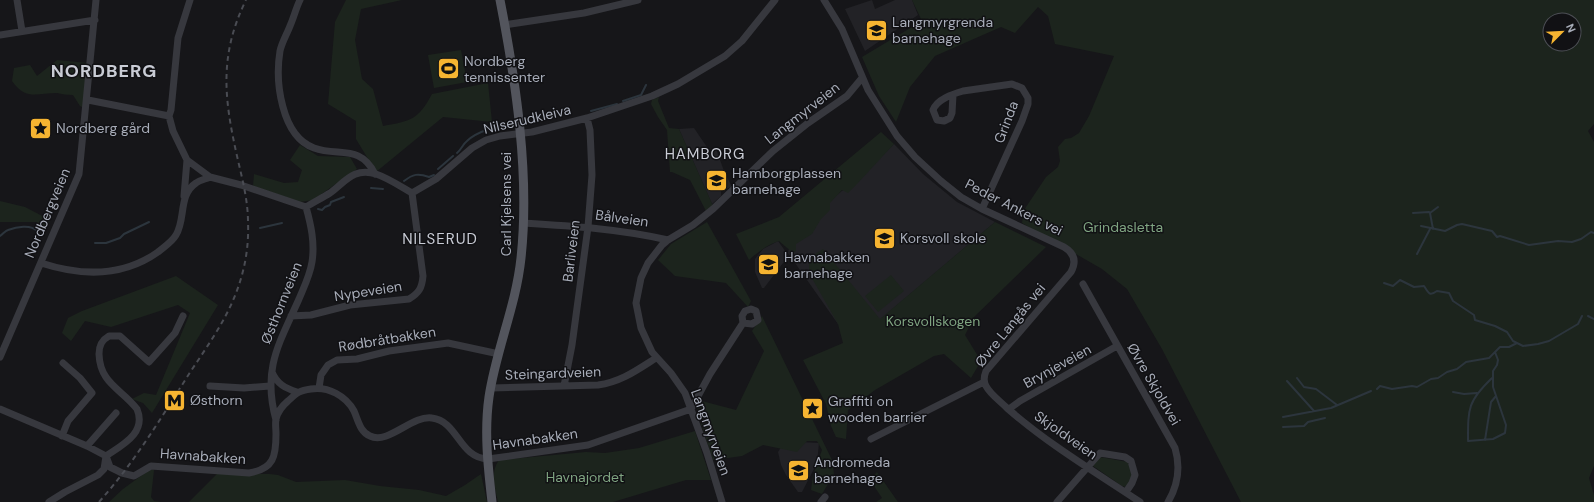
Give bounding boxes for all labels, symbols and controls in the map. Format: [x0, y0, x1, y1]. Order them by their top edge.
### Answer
north arrow [1542, 12, 1582, 52]
place label: Langmyrgrenda barnehage [892, 13, 993, 47]
school or university icon: Langmyrgrenda barnehage [863, 17, 889, 43]
text: N [1563, 21, 1579, 34]
place label: Nordberg tennissenter [464, 52, 545, 86]
sports icon: Nordberg tennissenter [435, 56, 461, 82]
district label: NORDBERG [51, 59, 157, 83]
street label: Langmyrveien [761, 78, 843, 148]
street label: Grinda [990, 98, 1022, 146]
street label: Nilserudkleiva [481, 100, 573, 138]
place icon: Nordberg gård [28, 115, 54, 141]
place label: Nordberg gård [56, 119, 150, 137]
district label: HAMBORG [665, 144, 745, 164]
street label: Carl Kjelsens vei [497, 152, 515, 256]
place label: Hamborgplassen barnehage [732, 164, 841, 198]
street label: Nordbergveien [20, 165, 74, 261]
school or university icon: Hamborgplassen barnehage [704, 168, 730, 194]
street label: Peder Ankers vei [962, 175, 1066, 239]
street label: Bålveien [594, 205, 650, 231]
park label: Grindasletta [1083, 218, 1163, 236]
street label: Barliveien [558, 219, 584, 283]
school or university icon: Korsvoll skole [871, 225, 897, 251]
district label: NILSERUD [402, 229, 478, 249]
place label: Korsvoll skole [900, 229, 986, 247]
place label: Havnabakken barnehage [784, 248, 870, 282]
school or university icon: Havnabakken barnehage [755, 252, 781, 278]
street label: Østhornveien [256, 259, 306, 347]
street label: Nypeveien [333, 277, 403, 305]
street label: Øvre Langås vei [971, 280, 1049, 370]
park label: Korsvollskogen [886, 312, 980, 330]
street label: Rødbråtbakken [337, 322, 437, 356]
street label: Brynjeveien [1020, 340, 1094, 392]
street label: Øvre Skjoldvei [1123, 340, 1185, 428]
street label: Steingardveien [505, 362, 601, 384]
street label: Langmyrveien [687, 386, 735, 478]
metro station icon: Østhorn [162, 387, 188, 413]
place label: Østhorn [190, 391, 243, 409]
place label: Graffiti on wooden barrier [828, 392, 927, 426]
place icon: Graffiti on wooden barrier [800, 396, 826, 422]
street label: Skjoldveien [1031, 407, 1101, 463]
street label: Havnabakken [491, 424, 579, 454]
street label: Havnabakken [160, 444, 246, 468]
place label: Andromeda barnehage [814, 453, 890, 487]
school or university icon: Andromeda barnehage [785, 457, 811, 483]
park label: Havnajordet [546, 468, 624, 486]

